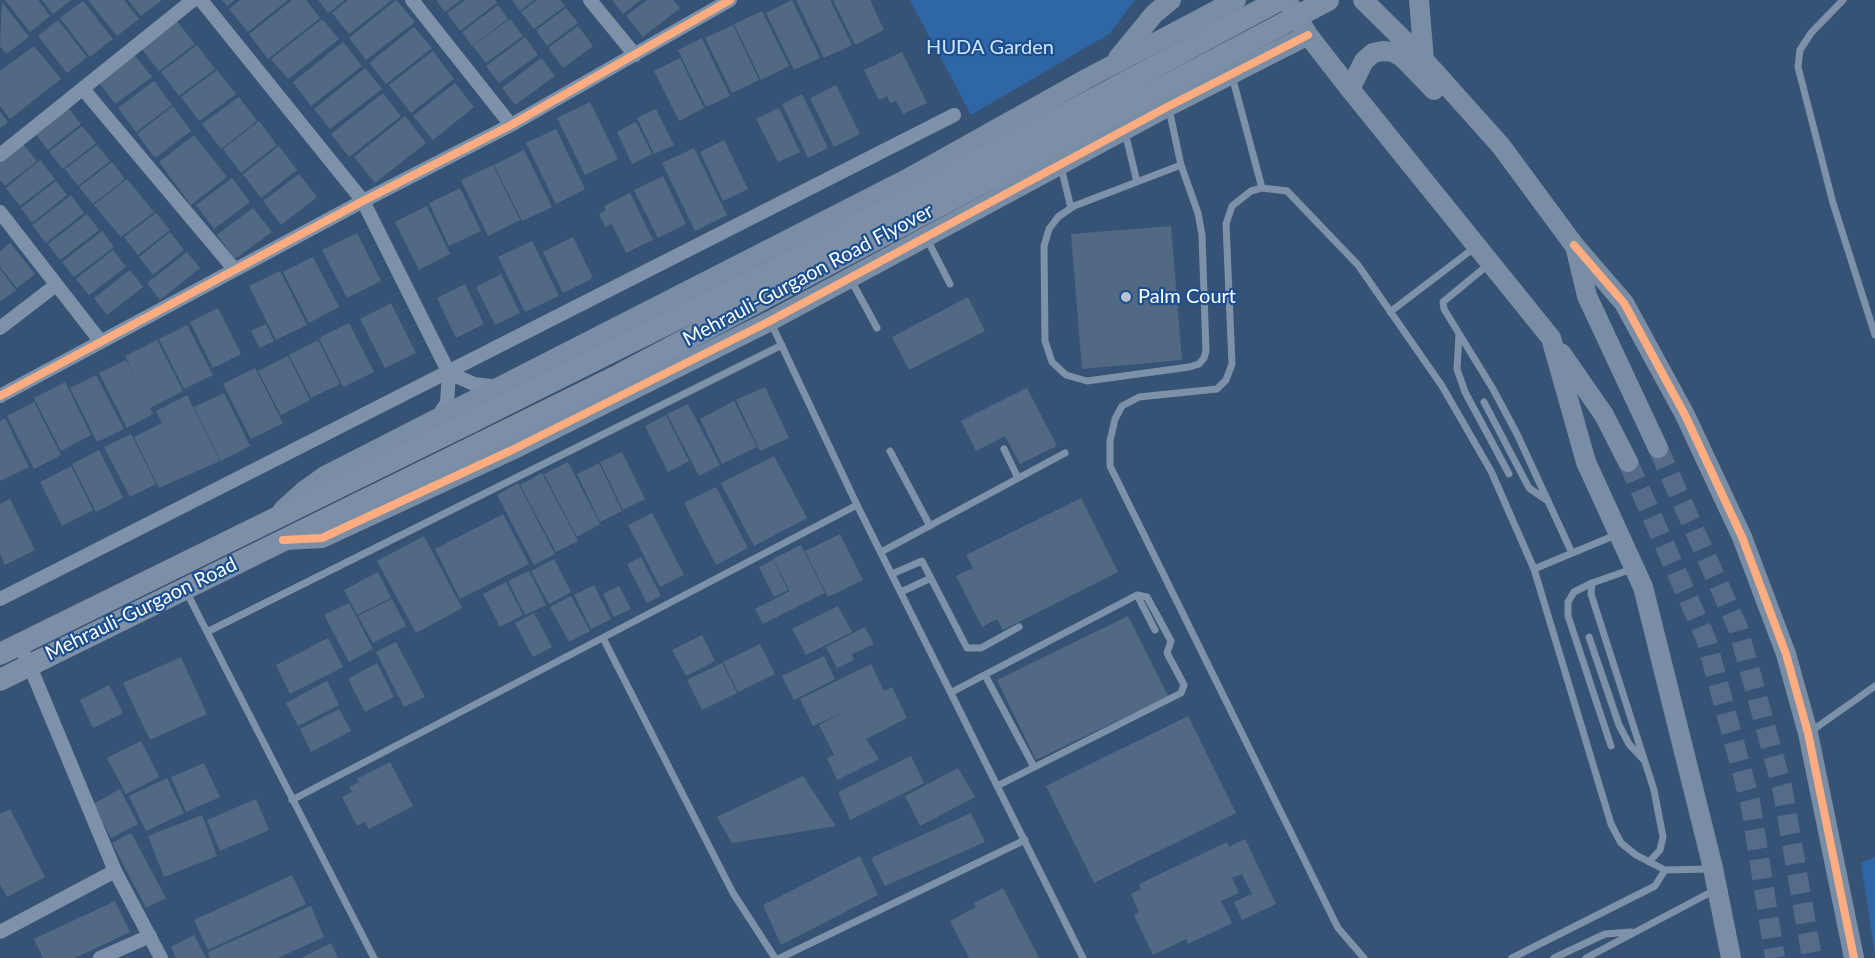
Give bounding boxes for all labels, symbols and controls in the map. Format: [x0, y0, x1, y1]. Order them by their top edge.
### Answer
park label: HUDA Garden [926, 36, 1054, 60]
street label: Mehrauli-Gurgaon Road Flyover [679, 199, 937, 351]
place label: Palm Court [1138, 285, 1236, 309]
marker: Palm Court [1119, 290, 1133, 304]
street label: Mehrauli-Gurgaon Road [41, 552, 241, 666]

